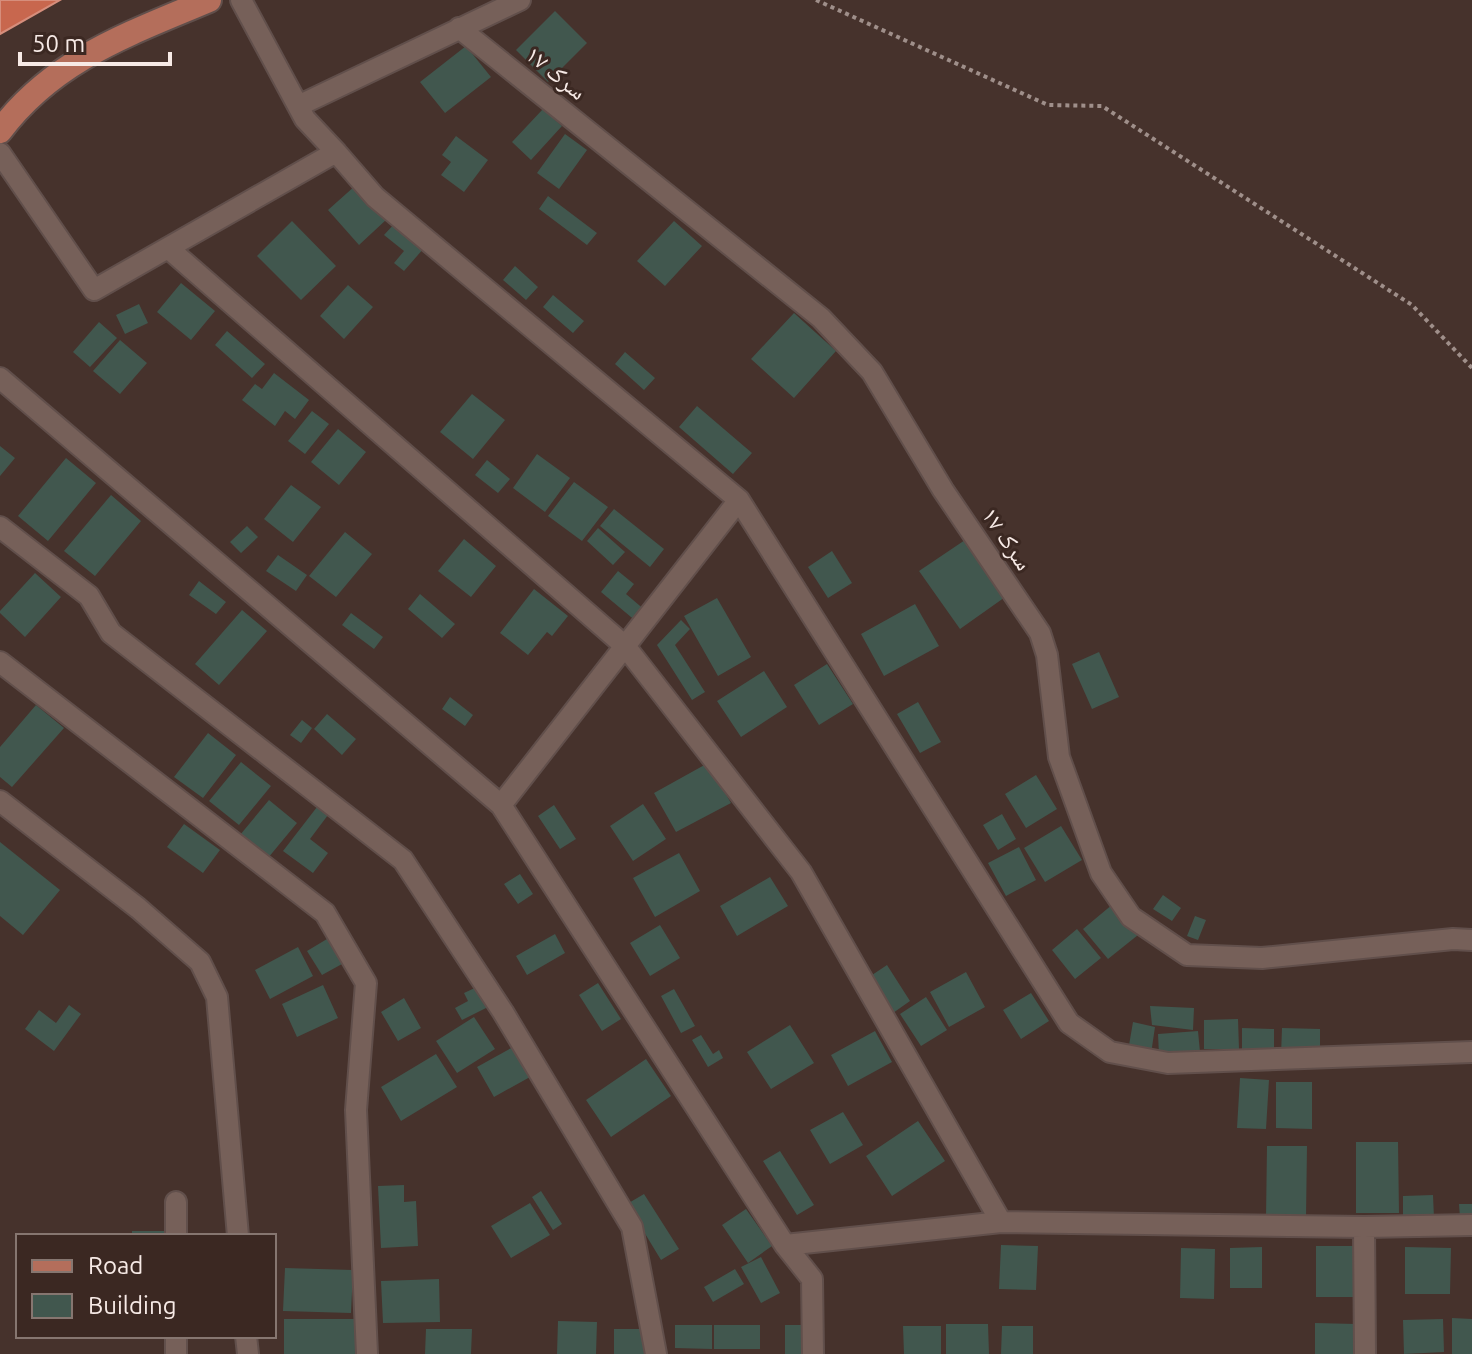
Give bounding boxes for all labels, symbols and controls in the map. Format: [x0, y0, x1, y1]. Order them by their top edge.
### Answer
scale bar [20, 16, 170, 66]
text: 50 m [32, 30, 85, 57]
street label: سرک ۱۷ [521, 40, 592, 105]
street label: سرک ۱۷ [977, 502, 1038, 575]
legend [16, 1234, 276, 1338]
text: Road [88, 1252, 143, 1279]
text: Building [88, 1292, 176, 1319]

